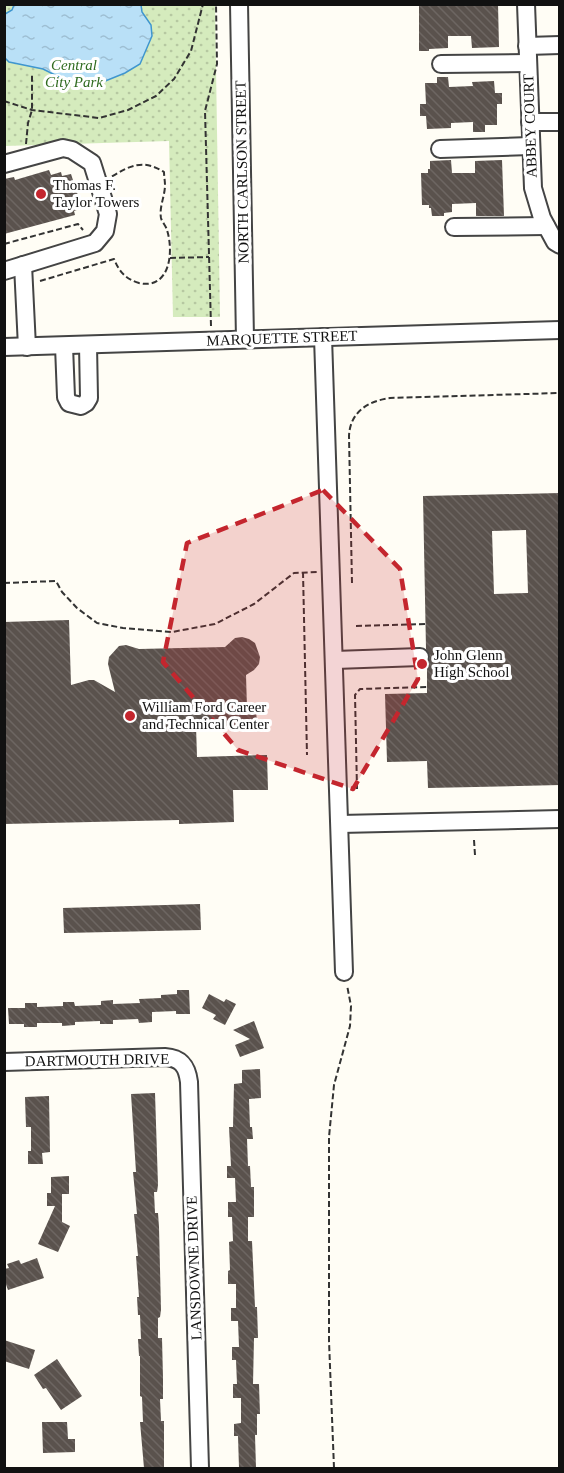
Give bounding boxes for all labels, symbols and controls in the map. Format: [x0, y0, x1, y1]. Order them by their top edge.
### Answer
park label: Central City Park [45, 57, 103, 90]
street label: ABBEY COURT [520, 74, 540, 178]
street label: NORTH CARLSON STREET [232, 80, 252, 264]
place label: Thomas F. Taylor Towers [53, 177, 140, 210]
marker: Thomas F. Taylor Towers [34, 187, 48, 201]
street label: MARQUETTE STREET [206, 327, 358, 349]
place label: John Glenn High School [434, 647, 509, 680]
marker: John Glenn High School [415, 657, 429, 671]
place label: William Ford Career and Technical Center [142, 699, 269, 732]
marker: William Ford Career and Technical Center [123, 709, 137, 723]
street label: DARTMOUTH DRIVE [25, 1051, 169, 1069]
street label: LANSDOWNE DRIVE [183, 1195, 205, 1341]

